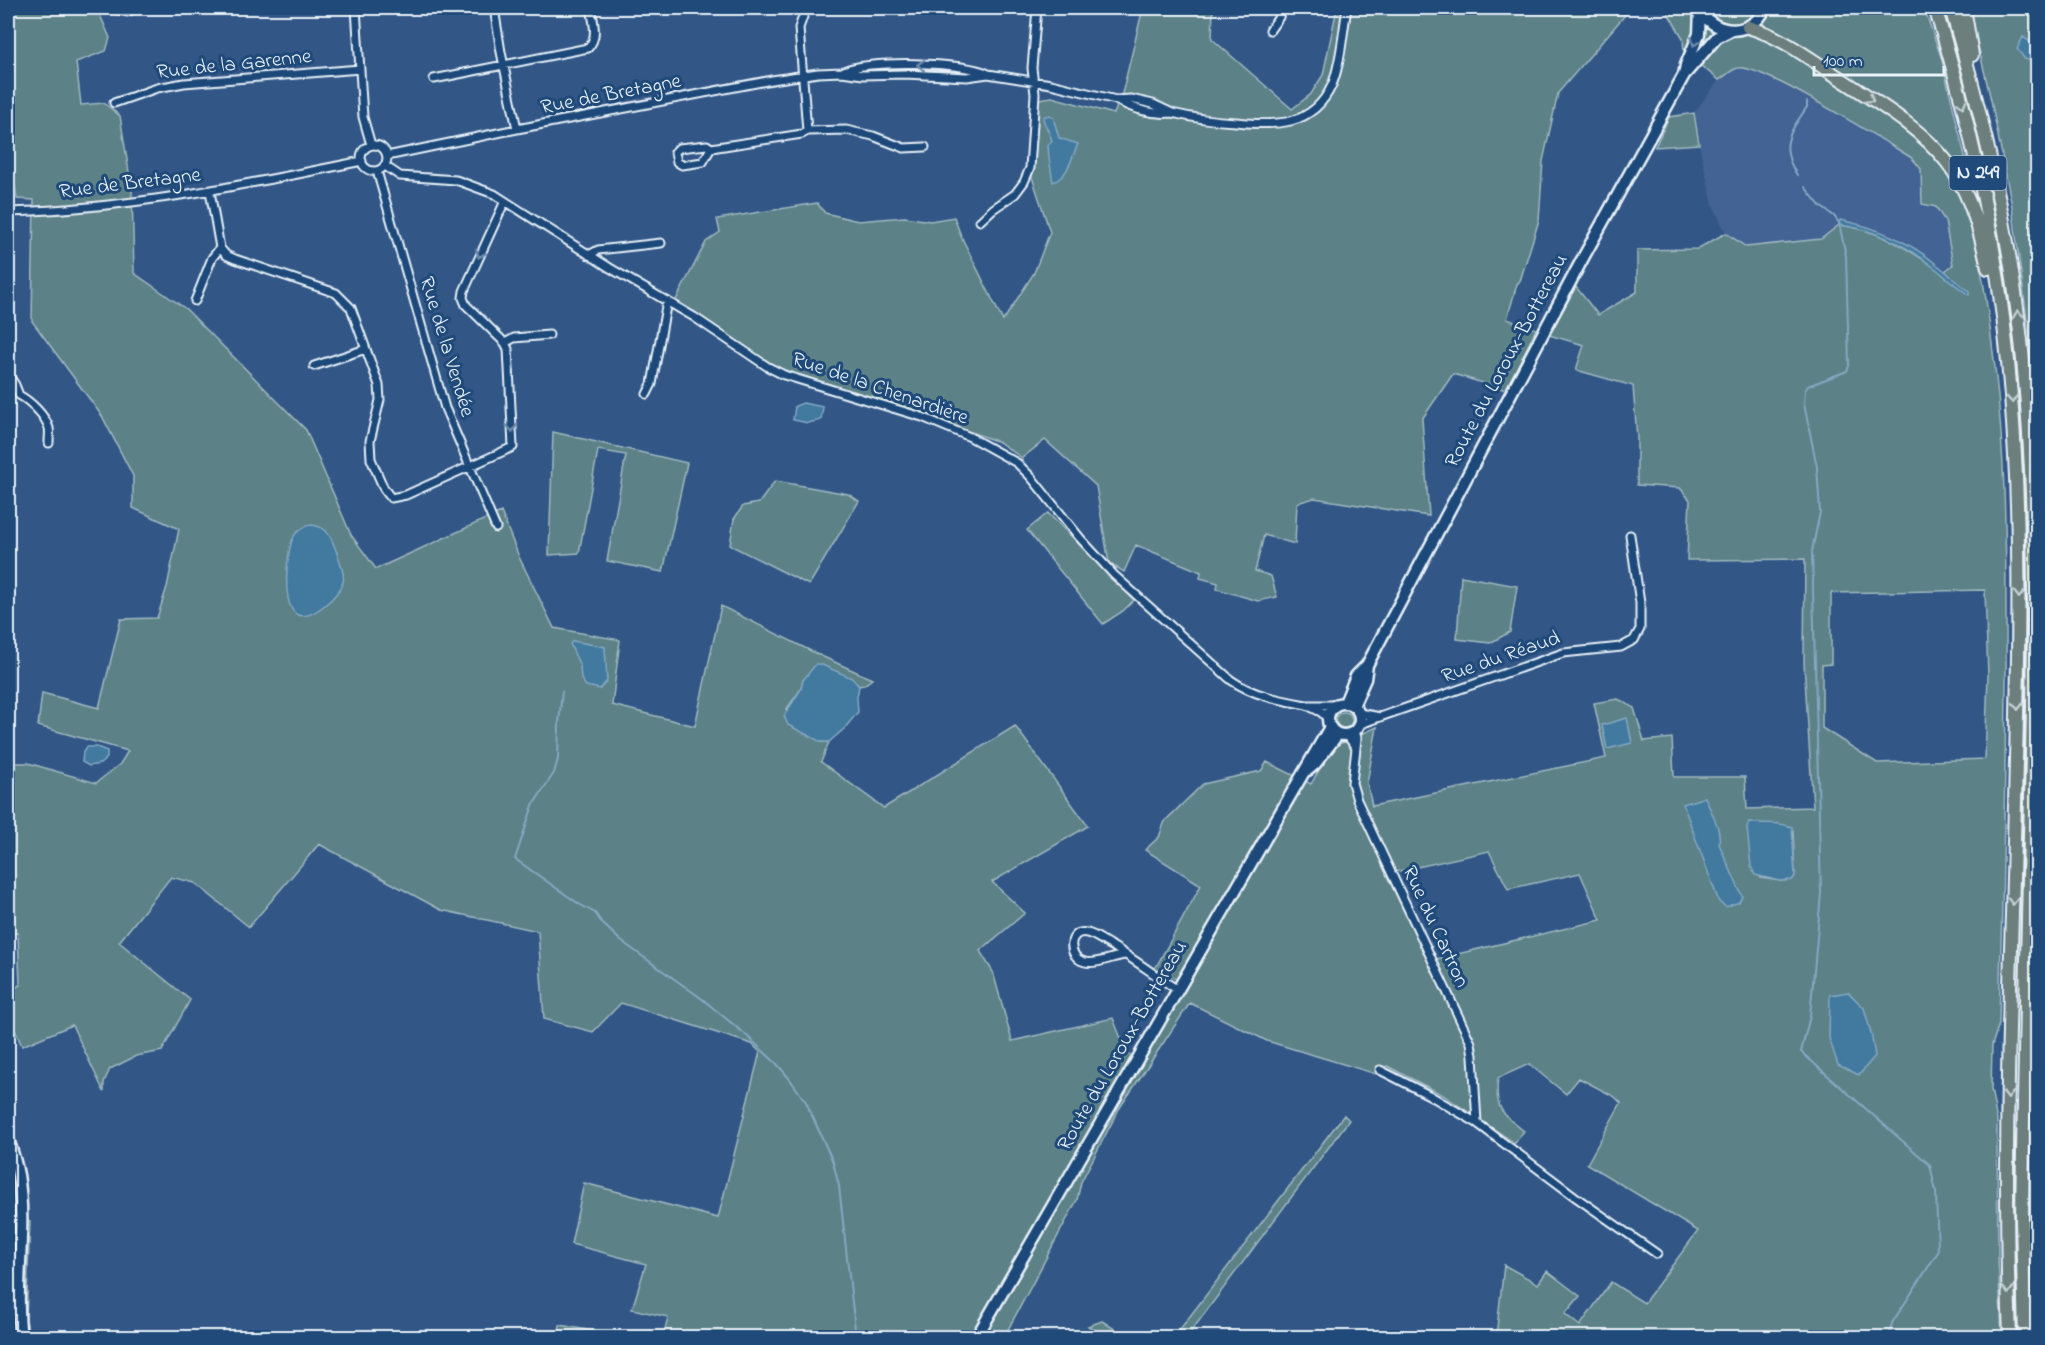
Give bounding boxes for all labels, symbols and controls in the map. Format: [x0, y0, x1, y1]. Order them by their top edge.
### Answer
one-way arrow [1690, 36, 1702, 47]
scale bar [1814, 39, 1944, 77]
street label: Rue de la Garenne [155, 42, 313, 88]
text: 100 m [1823, 49, 1863, 75]
one-way arrow [917, 59, 926, 71]
street label: Rue de Bretagne [538, 67, 685, 125]
one-way arrow [1864, 91, 1874, 103]
one-way arrow [1954, 99, 1967, 109]
road number: N 249 [1950, 156, 2006, 190]
street label: Rue de Bretagne [58, 160, 203, 210]
one-way arrow [476, 247, 488, 258]
street label: Route du Loroux-Bottereau [1438, 249, 1576, 473]
street label: Rue de la Vendée [410, 273, 482, 421]
one-way arrow [2012, 309, 2025, 318]
street label: Rue de la Chenardière [788, 345, 973, 433]
one-way arrow [2005, 395, 2018, 404]
one-way arrow [506, 423, 519, 432]
one-way arrow [2013, 590, 2025, 599]
street label: Rue du Réaud [1438, 624, 1564, 692]
one-way arrow [2012, 701, 2024, 710]
street label: Rue du Cartron [1394, 861, 1476, 993]
one-way arrow [2006, 896, 2019, 905]
street label: Route du Loroux-Bottereau [1050, 935, 1196, 1157]
one-way arrow [2002, 1091, 2014, 1100]
one-way arrow [2002, 1286, 2014, 1295]

